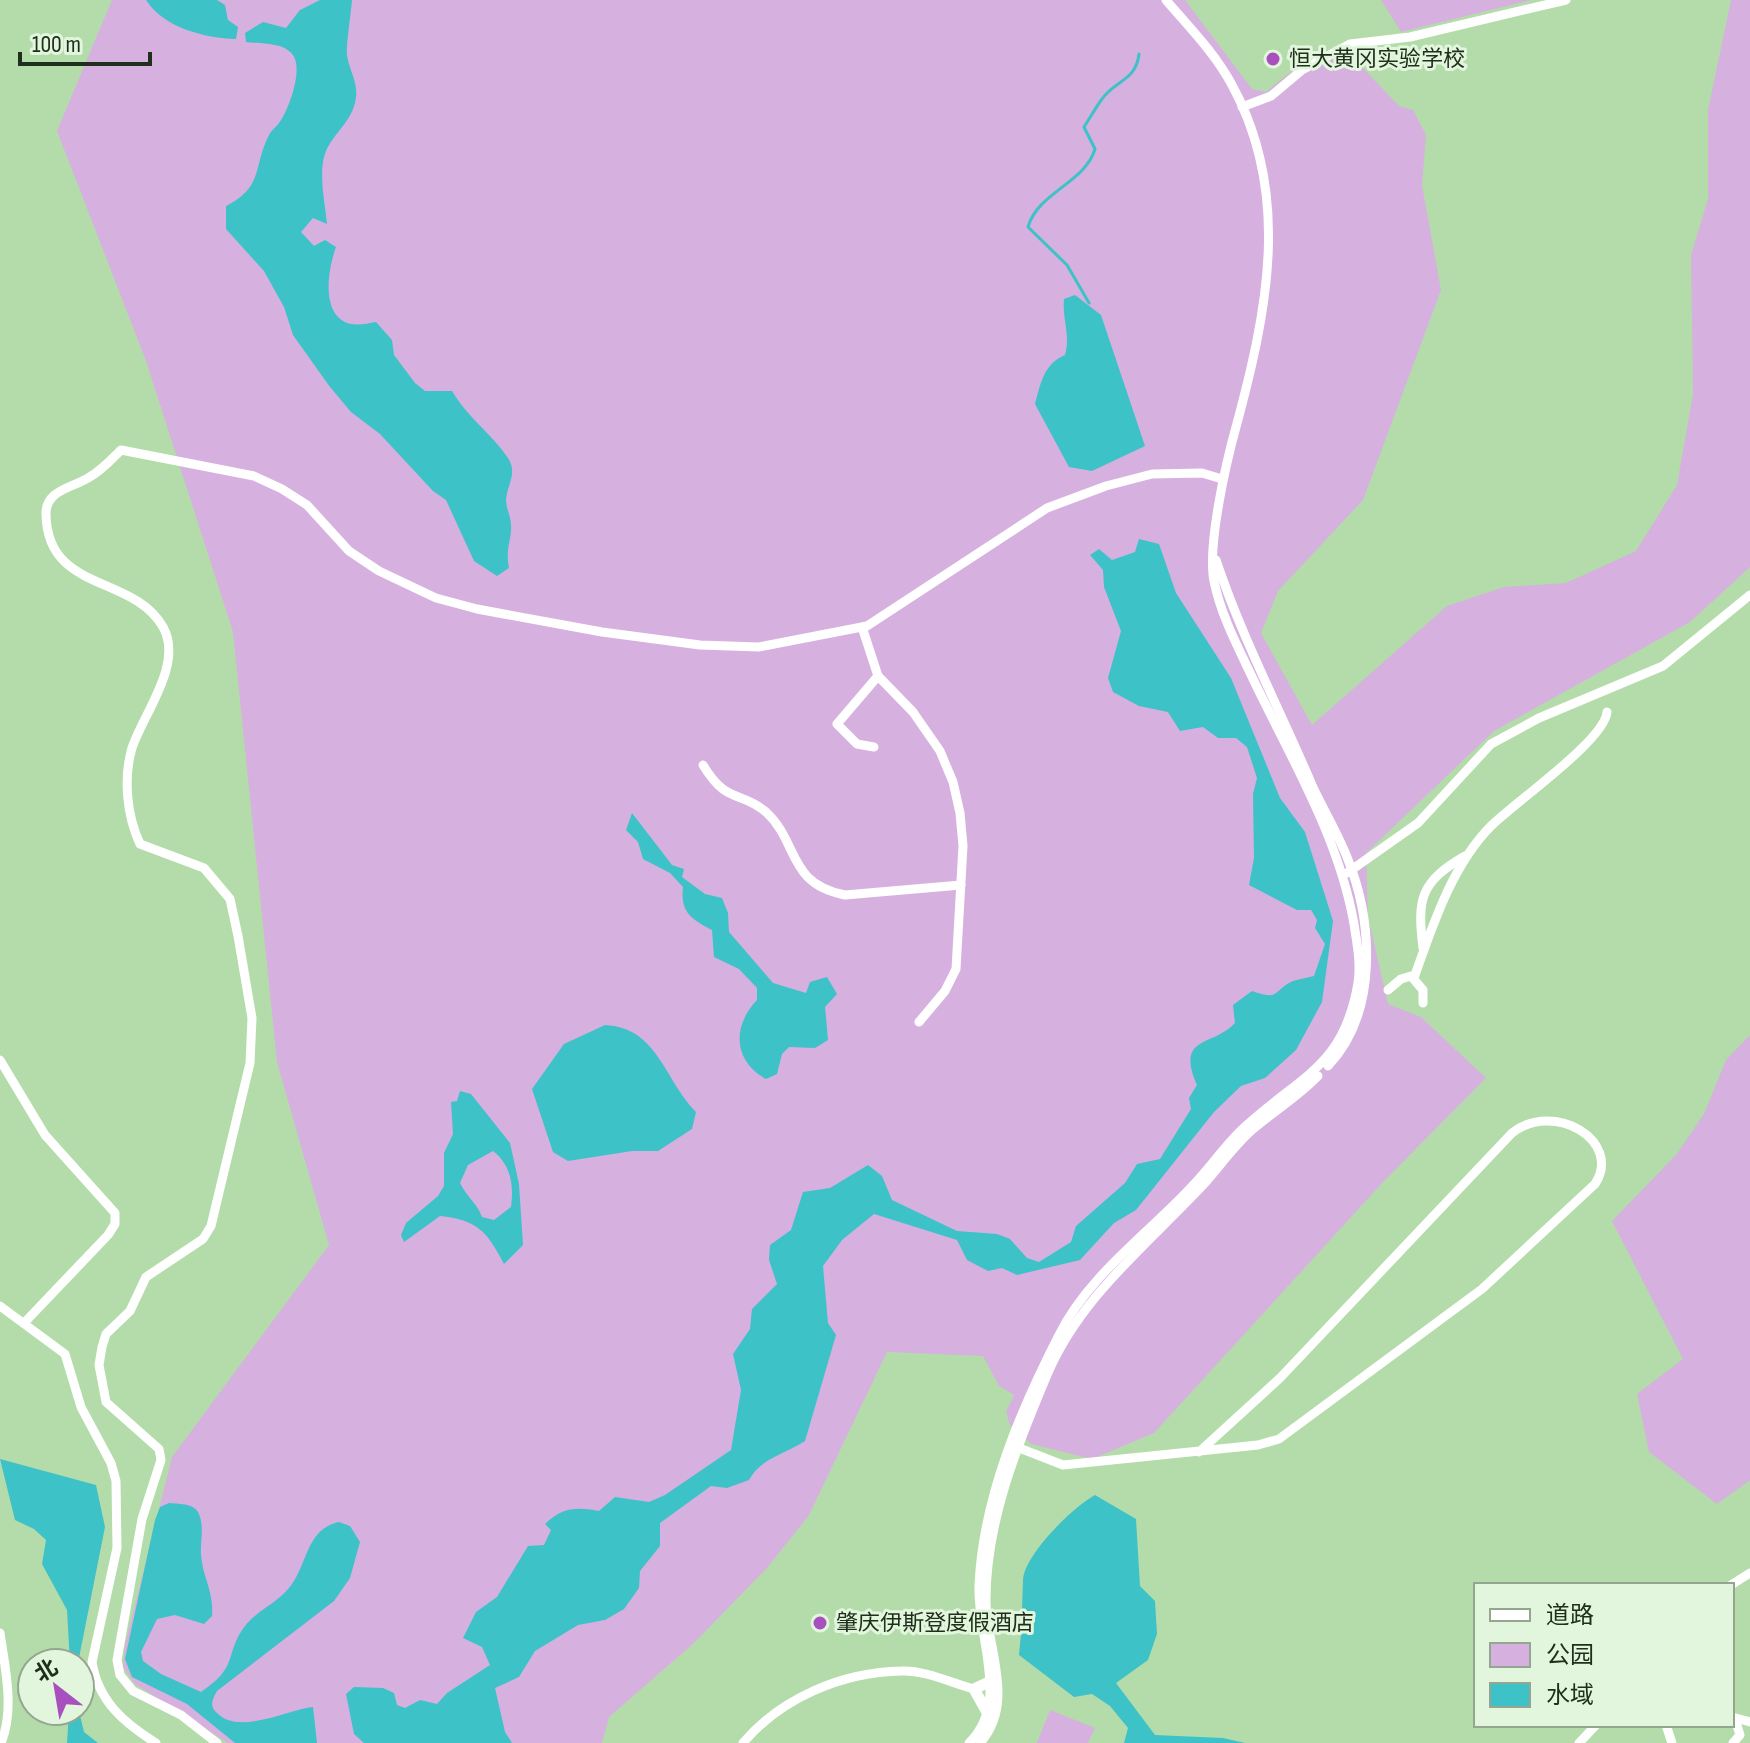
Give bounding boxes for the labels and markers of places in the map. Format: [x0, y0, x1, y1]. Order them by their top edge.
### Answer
place label: 恒大黄冈实验学校 [1289, 46, 1465, 73]
marker: 恒大黄冈实验学校 [1264, 50, 1282, 68]
place label: 肇庆伊斯登度假酒店 [836, 1610, 1034, 1637]
marker: 肇庆伊斯登度假酒店 [811, 1614, 829, 1632]

